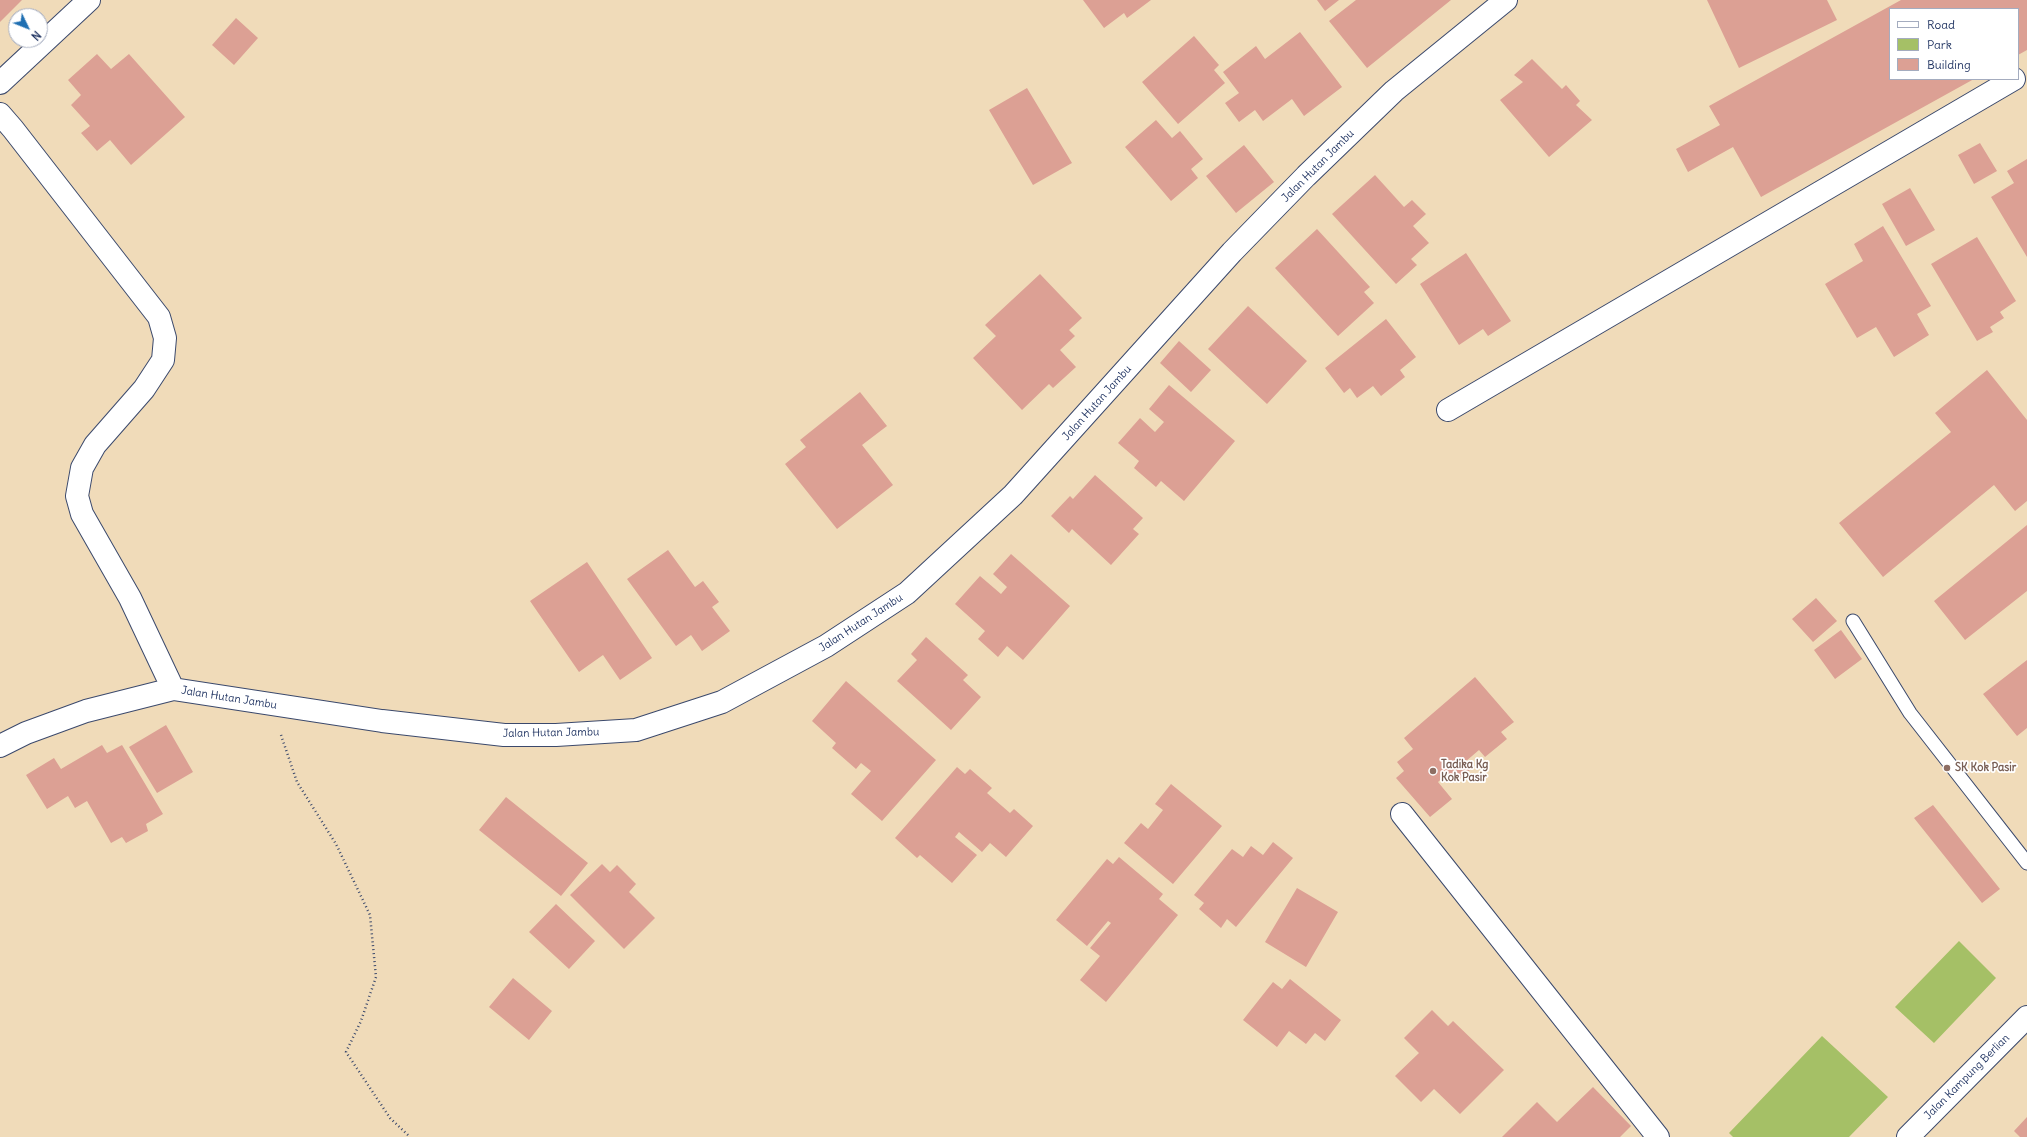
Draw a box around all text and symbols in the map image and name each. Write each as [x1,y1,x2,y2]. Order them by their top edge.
north arrow [8,8,48,48]
legend [1889,8,2019,80]
text: Road [1927,17,1955,32]
text: N [28,28,44,43]
text: Park [1927,37,1952,52]
text: Building [1927,57,1971,72]
street label: Jalan Hutan Jambu [1279,127,1357,205]
street label: Jalan Hutan Jambu [1060,363,1134,443]
street label: Jalan Hutan Jambu [817,591,905,655]
street label: Jalan Hutan Jambu [180,684,278,712]
street label: Jalan Hutan Jambu [502,726,600,740]
place label: Tadika Kg Kok Pasir [1441,758,1488,784]
place label: SK Kok Pasir [1955,761,2016,775]
marker: SK Kok Pasir [1942,763,1952,773]
marker: Tadika Kg Kok Pasir [1428,766,1438,776]
street label: Jalan Kampung Berlian [1922,1032,2012,1122]

